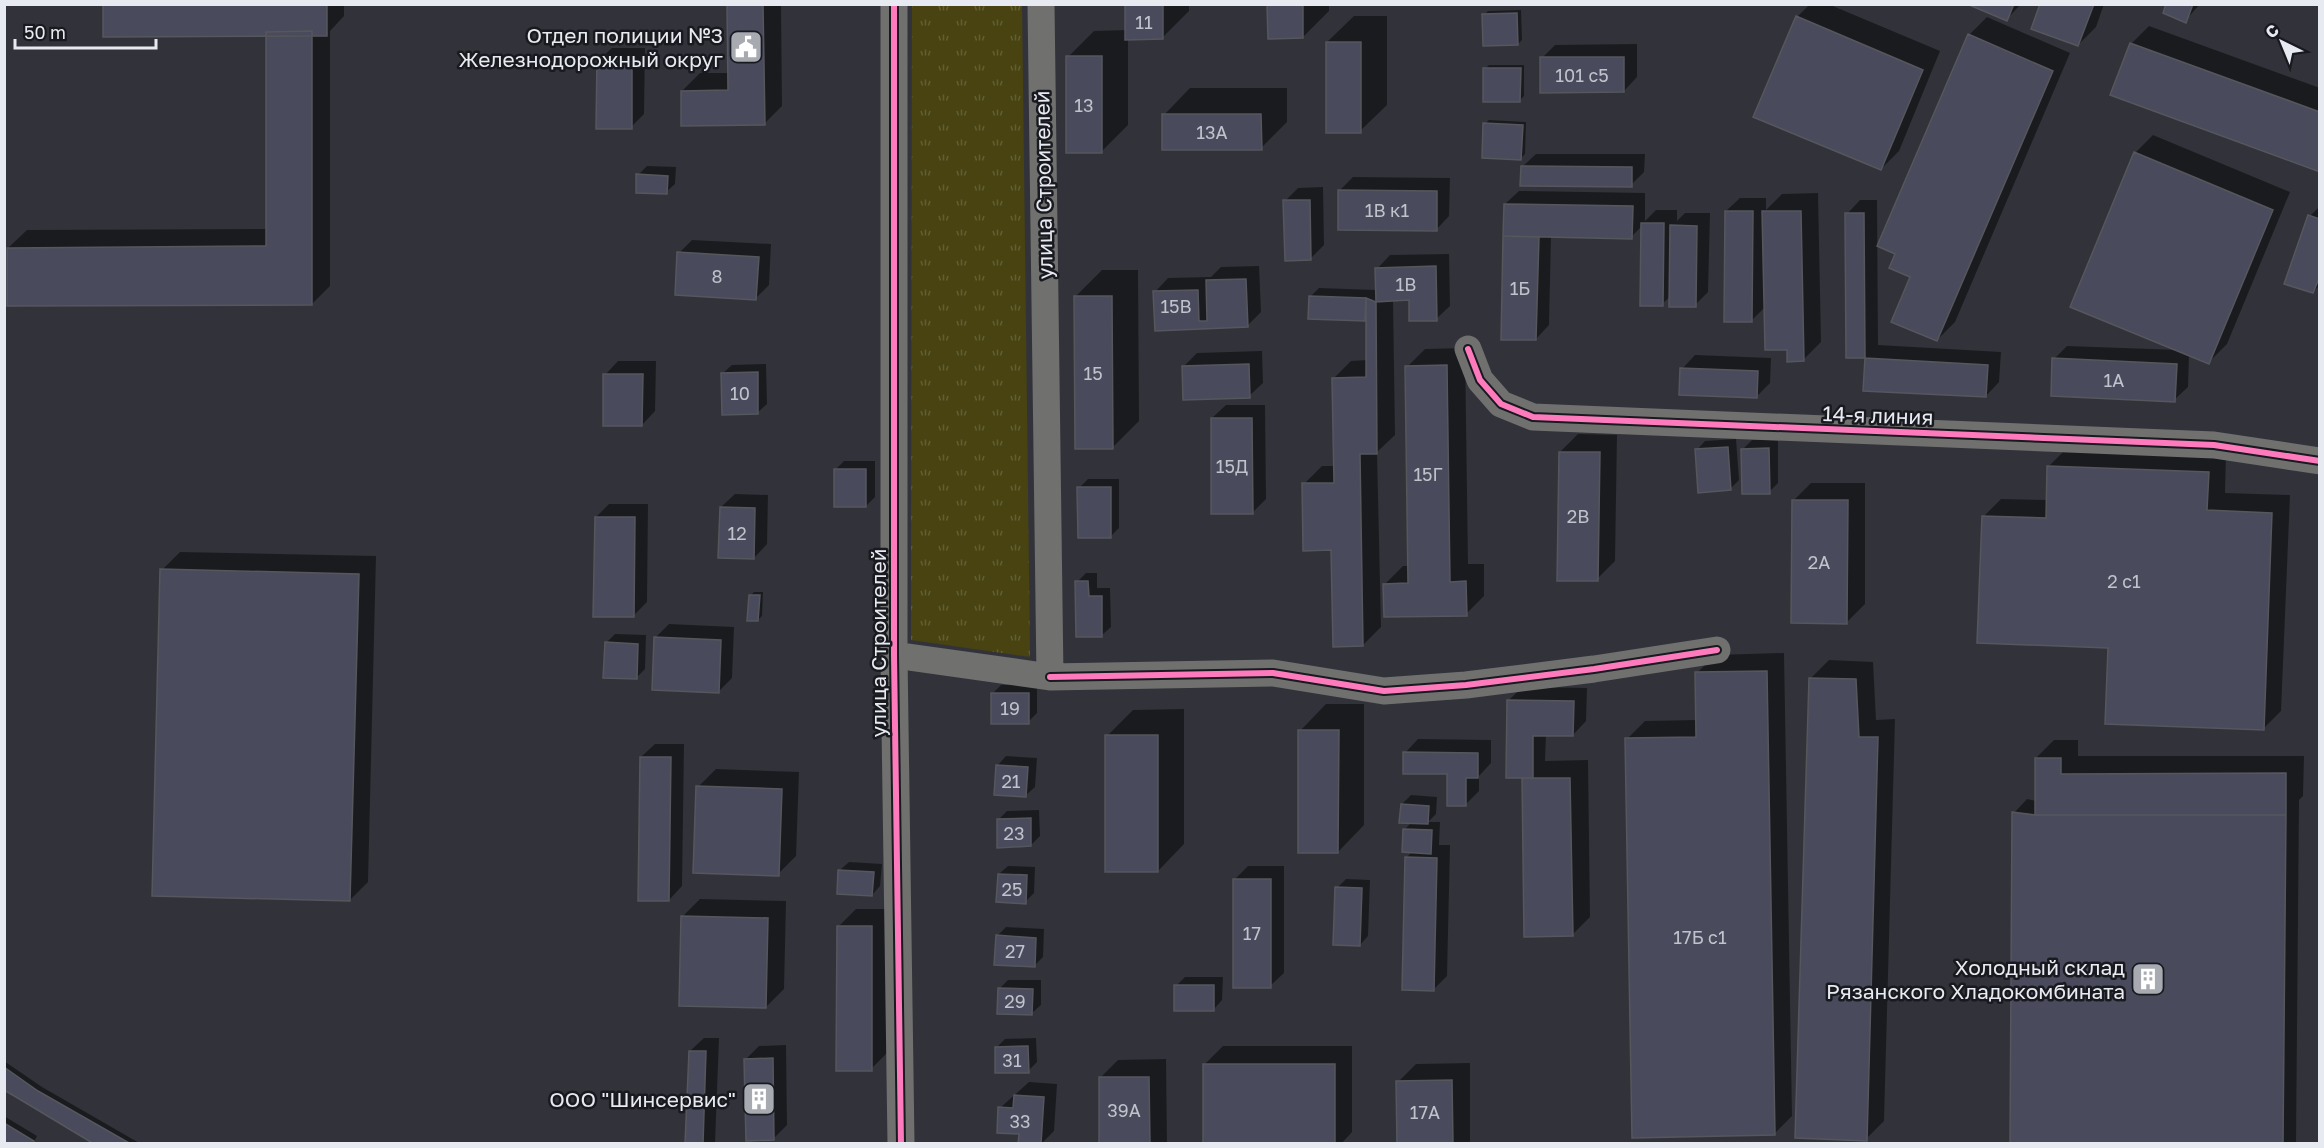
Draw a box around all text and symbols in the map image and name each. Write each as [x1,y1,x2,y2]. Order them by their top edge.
house number: 11 [1135,11,1153,33]
scale bar [15,12,156,50]
north arrow [2252,12,2312,72]
text: С [2261,20,2283,42]
text: 50 m [24,21,66,43]
place label: Отдел полиции №3 Железнодорожный округ [459,22,723,72]
public building icon: Отдел полиции №3 Железнодорожный округ [728,29,764,65]
house number: 101 с5 [1555,64,1609,86]
street label: улица Строителей [1028,90,1058,280]
house number: 13 [1074,94,1094,116]
house number: 13А [1196,121,1228,143]
house number: 1В к1 [1365,199,1409,221]
house number: 8 [712,265,722,287]
house number: 1В [1396,273,1416,295]
house number: 1Б [1510,277,1530,299]
house number: 15В [1160,295,1192,317]
house number: 15 [1083,362,1103,384]
house number: 1А [2104,369,2124,391]
house number: 10 [730,382,750,404]
street label: 14-я линия [1822,400,1934,430]
house number: 15Д [1216,455,1248,477]
house number: 15Г [1413,463,1443,485]
house number: 2В [1567,505,1589,527]
house number: 12 [727,522,747,544]
street label: улица Строителей [865,549,891,738]
house number: 2А [1808,551,1830,573]
house number: 2 с1 [2107,570,2141,592]
house number: 19 [1000,697,1020,719]
house number: 21 [1001,770,1021,792]
house number: 23 [1004,822,1024,844]
house number: 25 [1002,878,1022,900]
house number: 17 [1243,922,1261,944]
house number: 17Б с1 [1673,926,1727,948]
house number: 27 [1005,940,1025,962]
place label: Холодный склад Рязанского Хладокомбината [1826,954,2125,1004]
building icon: Холодный склад Рязанского Хладокомбината [2130,961,2166,997]
house number: 29 [1004,990,1026,1012]
house number: 31 [1002,1049,1022,1071]
building icon: ООО "Шинсервис" [741,1081,777,1117]
place label: ООО "Шинсервис" [549,1086,736,1112]
house number: 39А [1107,1099,1141,1121]
house number: 17А [1410,1101,1440,1123]
house number: 33 [1009,1110,1031,1132]

